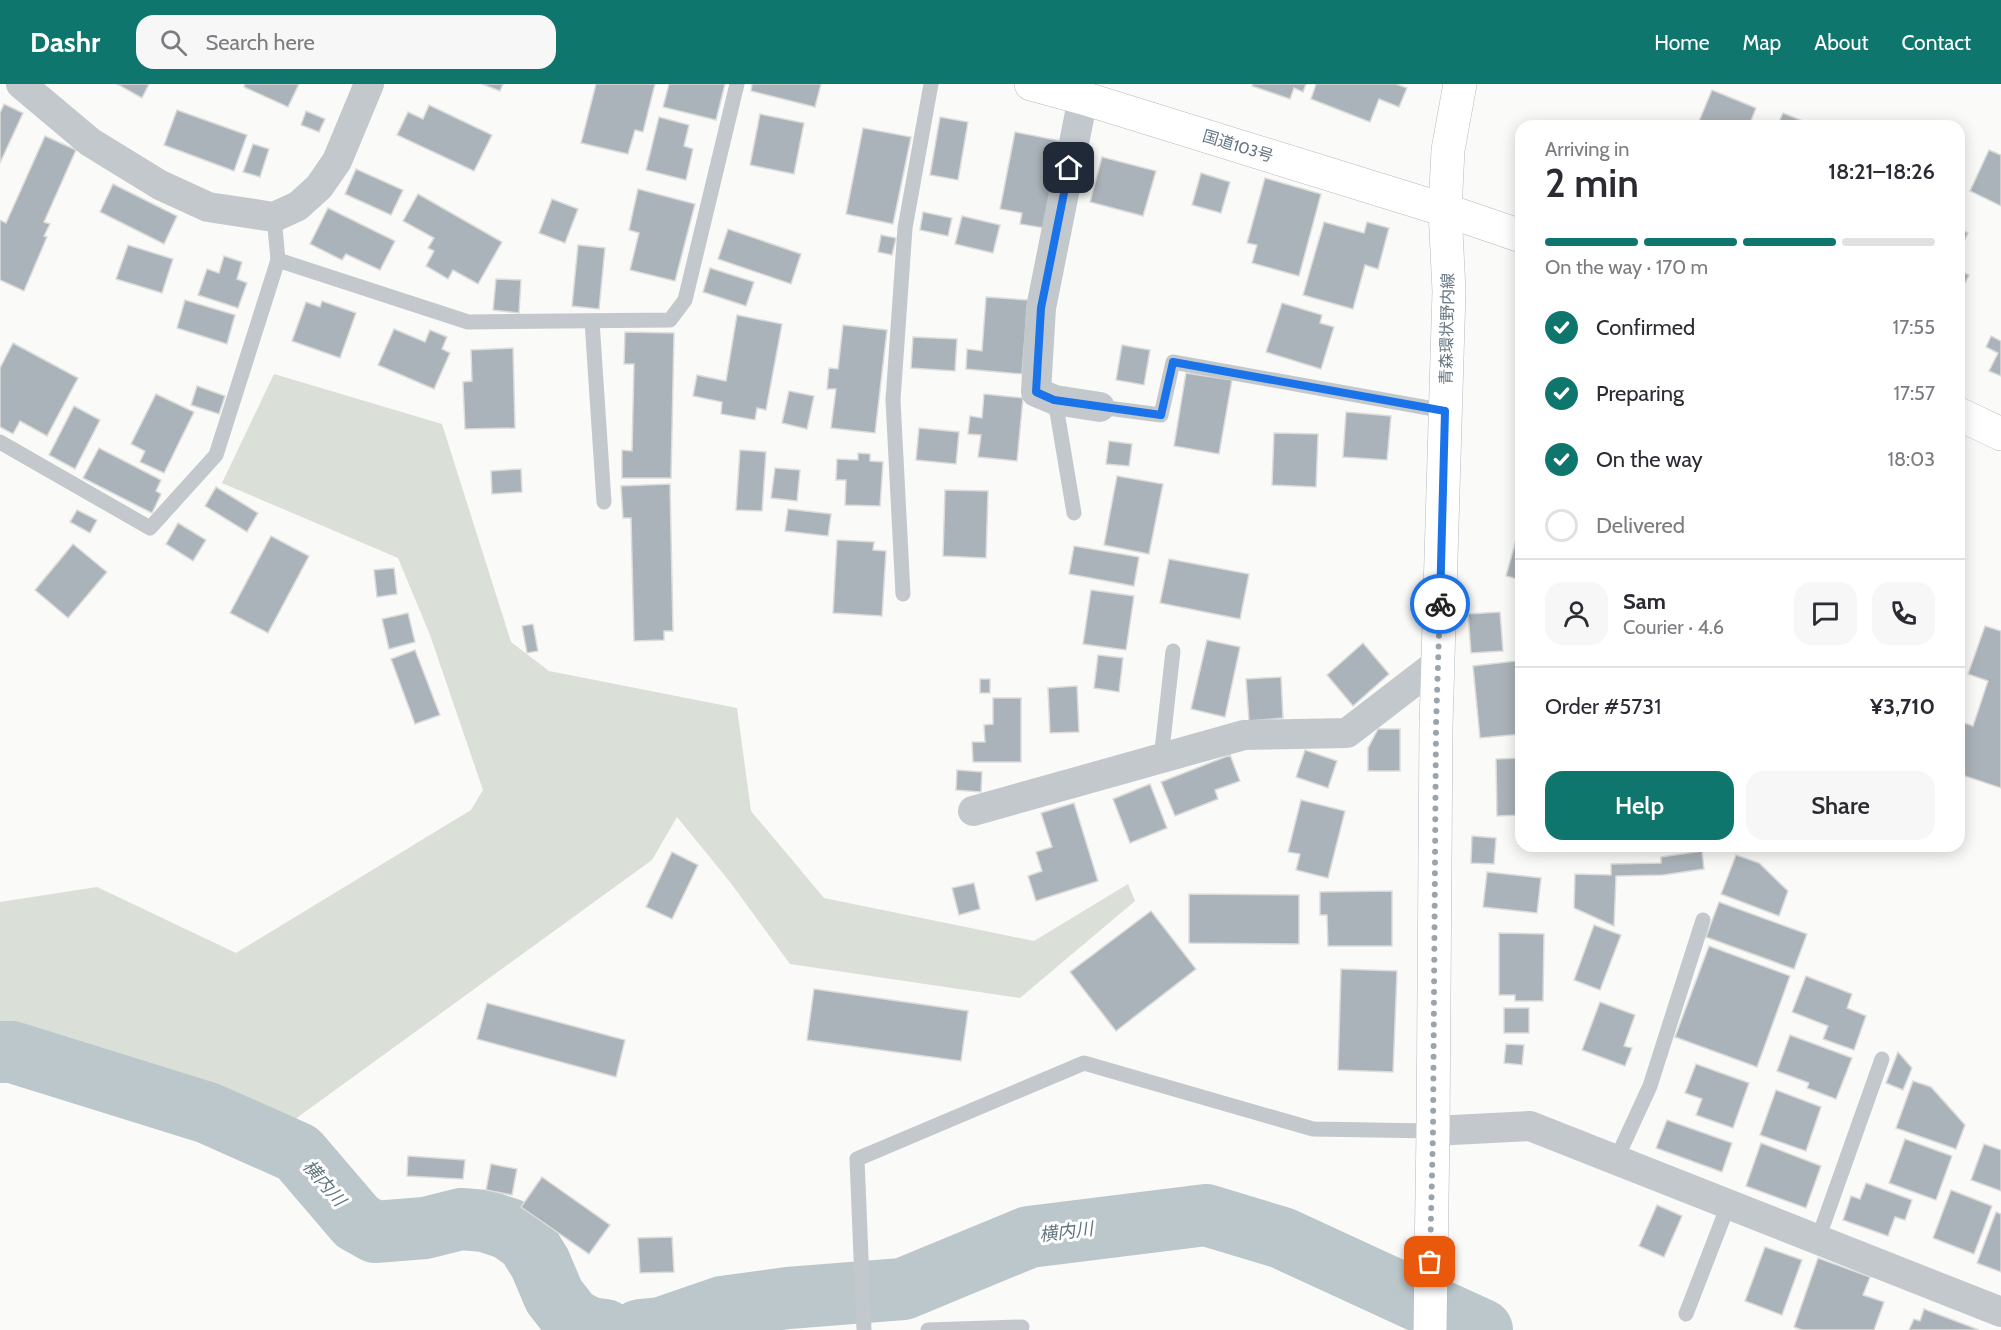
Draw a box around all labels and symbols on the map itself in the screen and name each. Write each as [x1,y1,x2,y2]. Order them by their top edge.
street label: 国道103号 [1200,126,1276,166]
pin [1043,142,1094,193]
street label: 青森環状野内線 [1437,273,1457,385]
courier [1410,574,1470,634]
water label: 横内川 [298,1155,351,1212]
water label: 横内川 [1038,1218,1096,1246]
pin [1404,1236,1455,1287]

